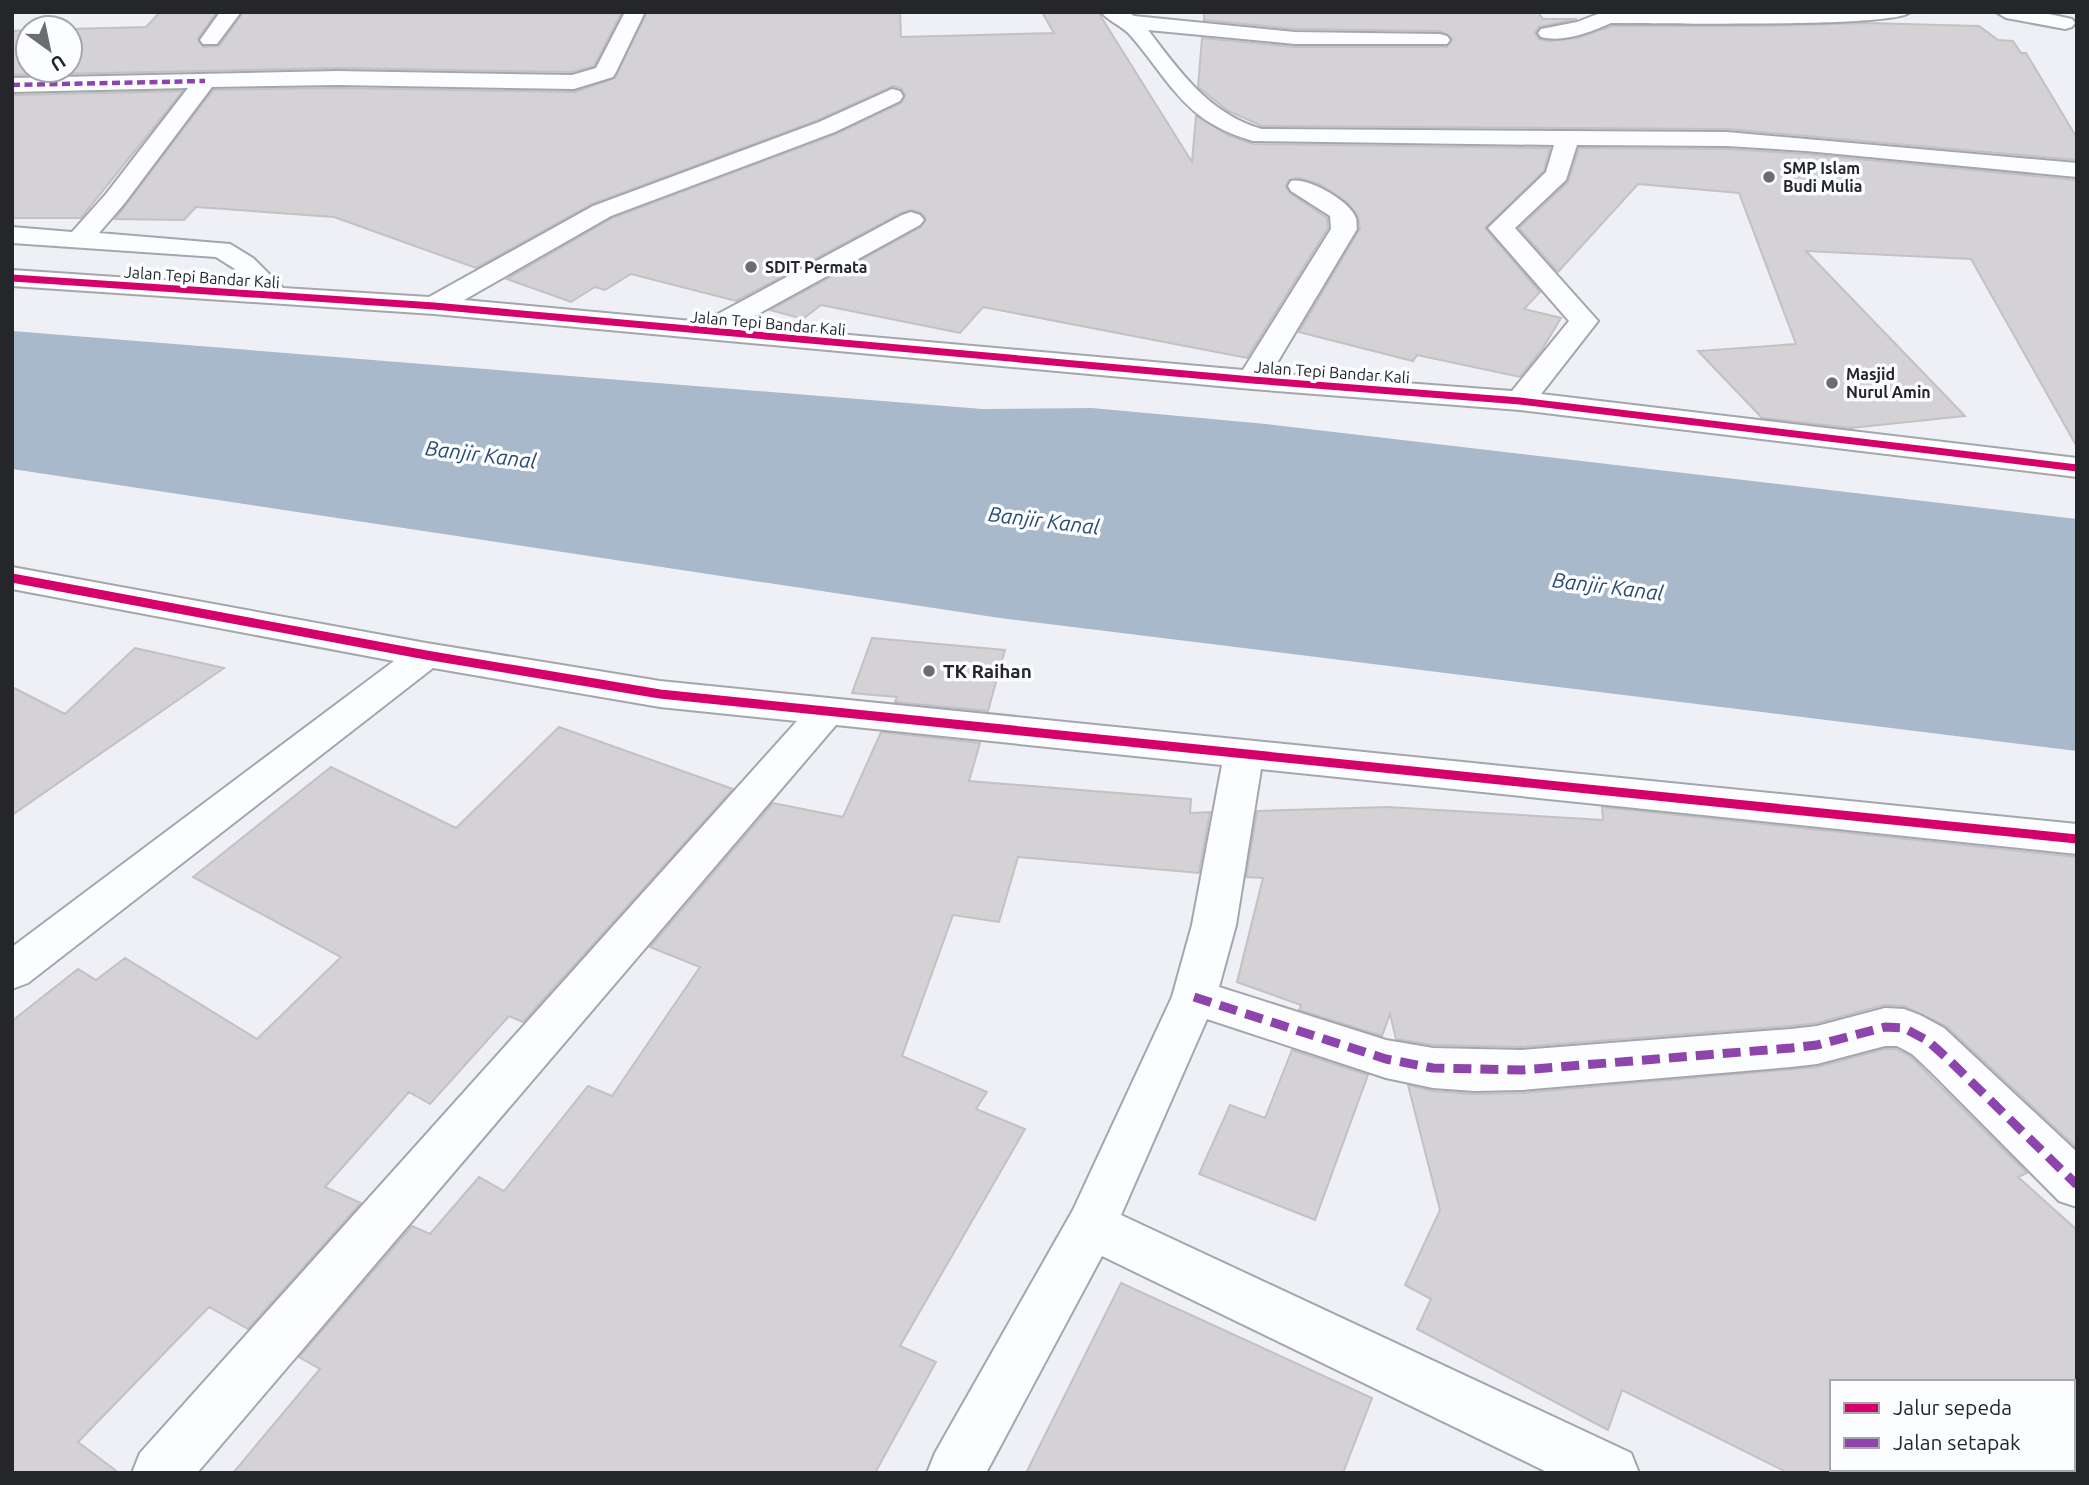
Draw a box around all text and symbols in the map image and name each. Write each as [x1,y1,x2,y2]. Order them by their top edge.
north arrow [14,14,84,84]
text: U [47,50,70,76]
place label: SMP Islam Budi Mulia [1783,159,1862,195]
marker: SMP Islam Budi Mulia [1761,169,1777,185]
place label: SDIT Permata [765,258,867,276]
marker: SDIT Permata [743,259,759,275]
street label: Jalan Tepi Bandar Kali [124,263,280,291]
street label: Jalan Tepi Bandar Kali [689,307,847,339]
street label: Jalan Tepi Bandar Kali [1254,358,1410,386]
place label: Masjid Nurul Amin [1846,365,1931,401]
marker: Masjid Nurul Amin [1824,375,1840,391]
water label: Banjir Kanal [424,435,538,473]
water label: Banjir Kanal [987,501,1101,539]
water label: Banjir Kanal [1551,567,1665,605]
place label: TK Raihan [943,660,1032,682]
marker: TK Raihan [921,663,937,679]
legend [1830,1380,2075,1471]
text: Jalur sepeda [1893,1395,2012,1419]
text: Jalan setapak [1893,1430,2021,1454]

